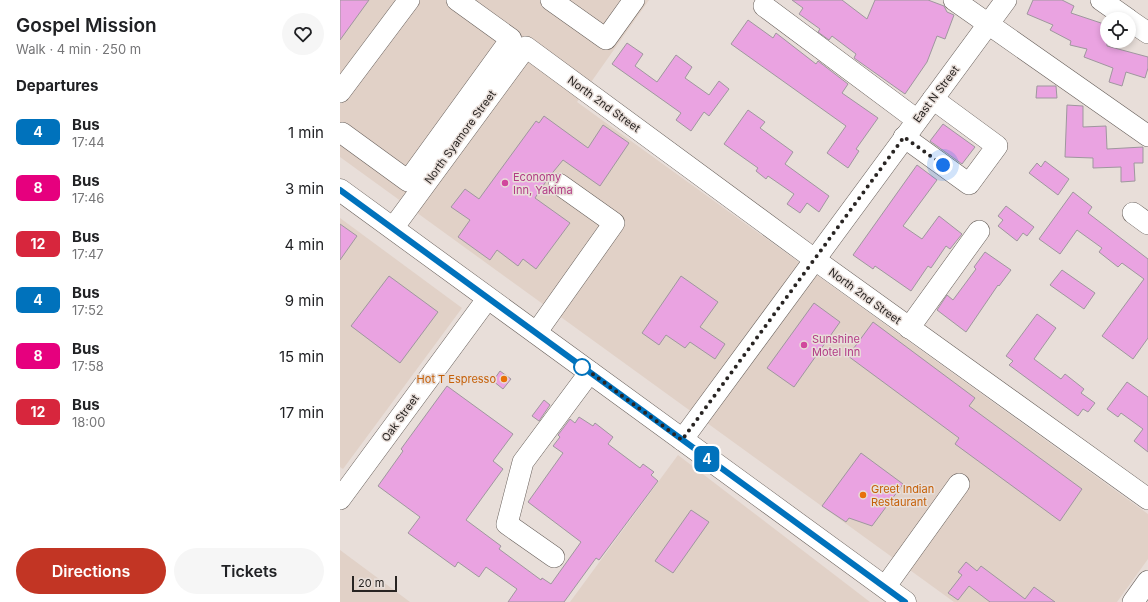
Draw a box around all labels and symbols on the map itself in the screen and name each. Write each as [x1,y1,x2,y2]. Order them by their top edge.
street label: East N Street [910,62,962,125]
street label: North 2nd Street [565,73,643,135]
street label: North Syamore Street [421,87,499,187]
your location [933,155,953,175]
place label: Economy Inn, Yakima [513,170,573,197]
marker: Economy Inn, Yakima [500,178,510,188]
street label: North 2nd Street [826,265,904,327]
place label: Sunshine Motel Inn [812,332,860,359]
marker: Sunshine Motel Inn [799,340,809,350]
unlabelled marker [573,358,591,376]
place label: Hot T Espresso [417,372,496,386]
marker: Hot T Espresso [499,374,509,384]
street label: Oak Street [378,391,422,444]
line badge: 4 [694,446,720,472]
place label: Greet Indian Restaurant [871,482,934,509]
marker: Greet Indian Restaurant [858,490,868,500]
scale bar [352,574,397,593]

